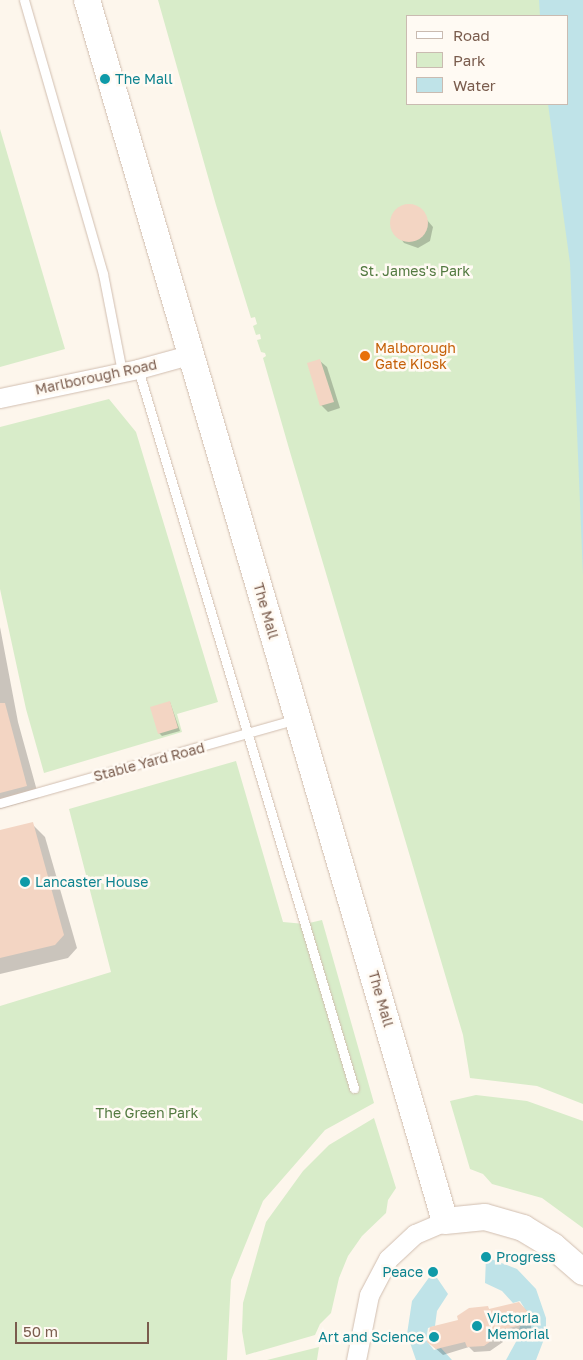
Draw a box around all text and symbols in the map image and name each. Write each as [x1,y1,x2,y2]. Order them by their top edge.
legend [406,15,568,105]
text: Road [453,26,490,44]
text: Park [453,51,485,69]
place label: The Mall [115,71,173,87]
marker: The Mall [99,73,111,85]
text: Water [453,76,496,94]
park label: St. James's Park [360,263,470,279]
place label: Malborough Gate Kiosk [375,340,456,372]
marker: Malborough Gate Kiosk [359,350,371,362]
street label: Marlborough Road [34,356,158,398]
street label: The Mall [250,581,282,641]
street label: Stable Yard Road [92,739,206,785]
place label: Lancaster House [35,874,148,890]
marker: Lancaster House [19,876,31,888]
street label: The Mall [365,969,397,1029]
park label: The Green Park [96,1105,198,1121]
place label: Progress [496,1249,556,1265]
marker: Progress [480,1251,492,1263]
place label: Peace [382,1264,423,1280]
marker: Peace [427,1266,439,1278]
place label: Victoria Memorial [487,1310,550,1342]
scale bar [18,1312,151,1344]
marker: Victoria Memorial [471,1320,483,1332]
text: 50 m [23,1322,58,1340]
place label: Art and Science [318,1329,424,1345]
marker: Art and Science [428,1331,440,1343]

